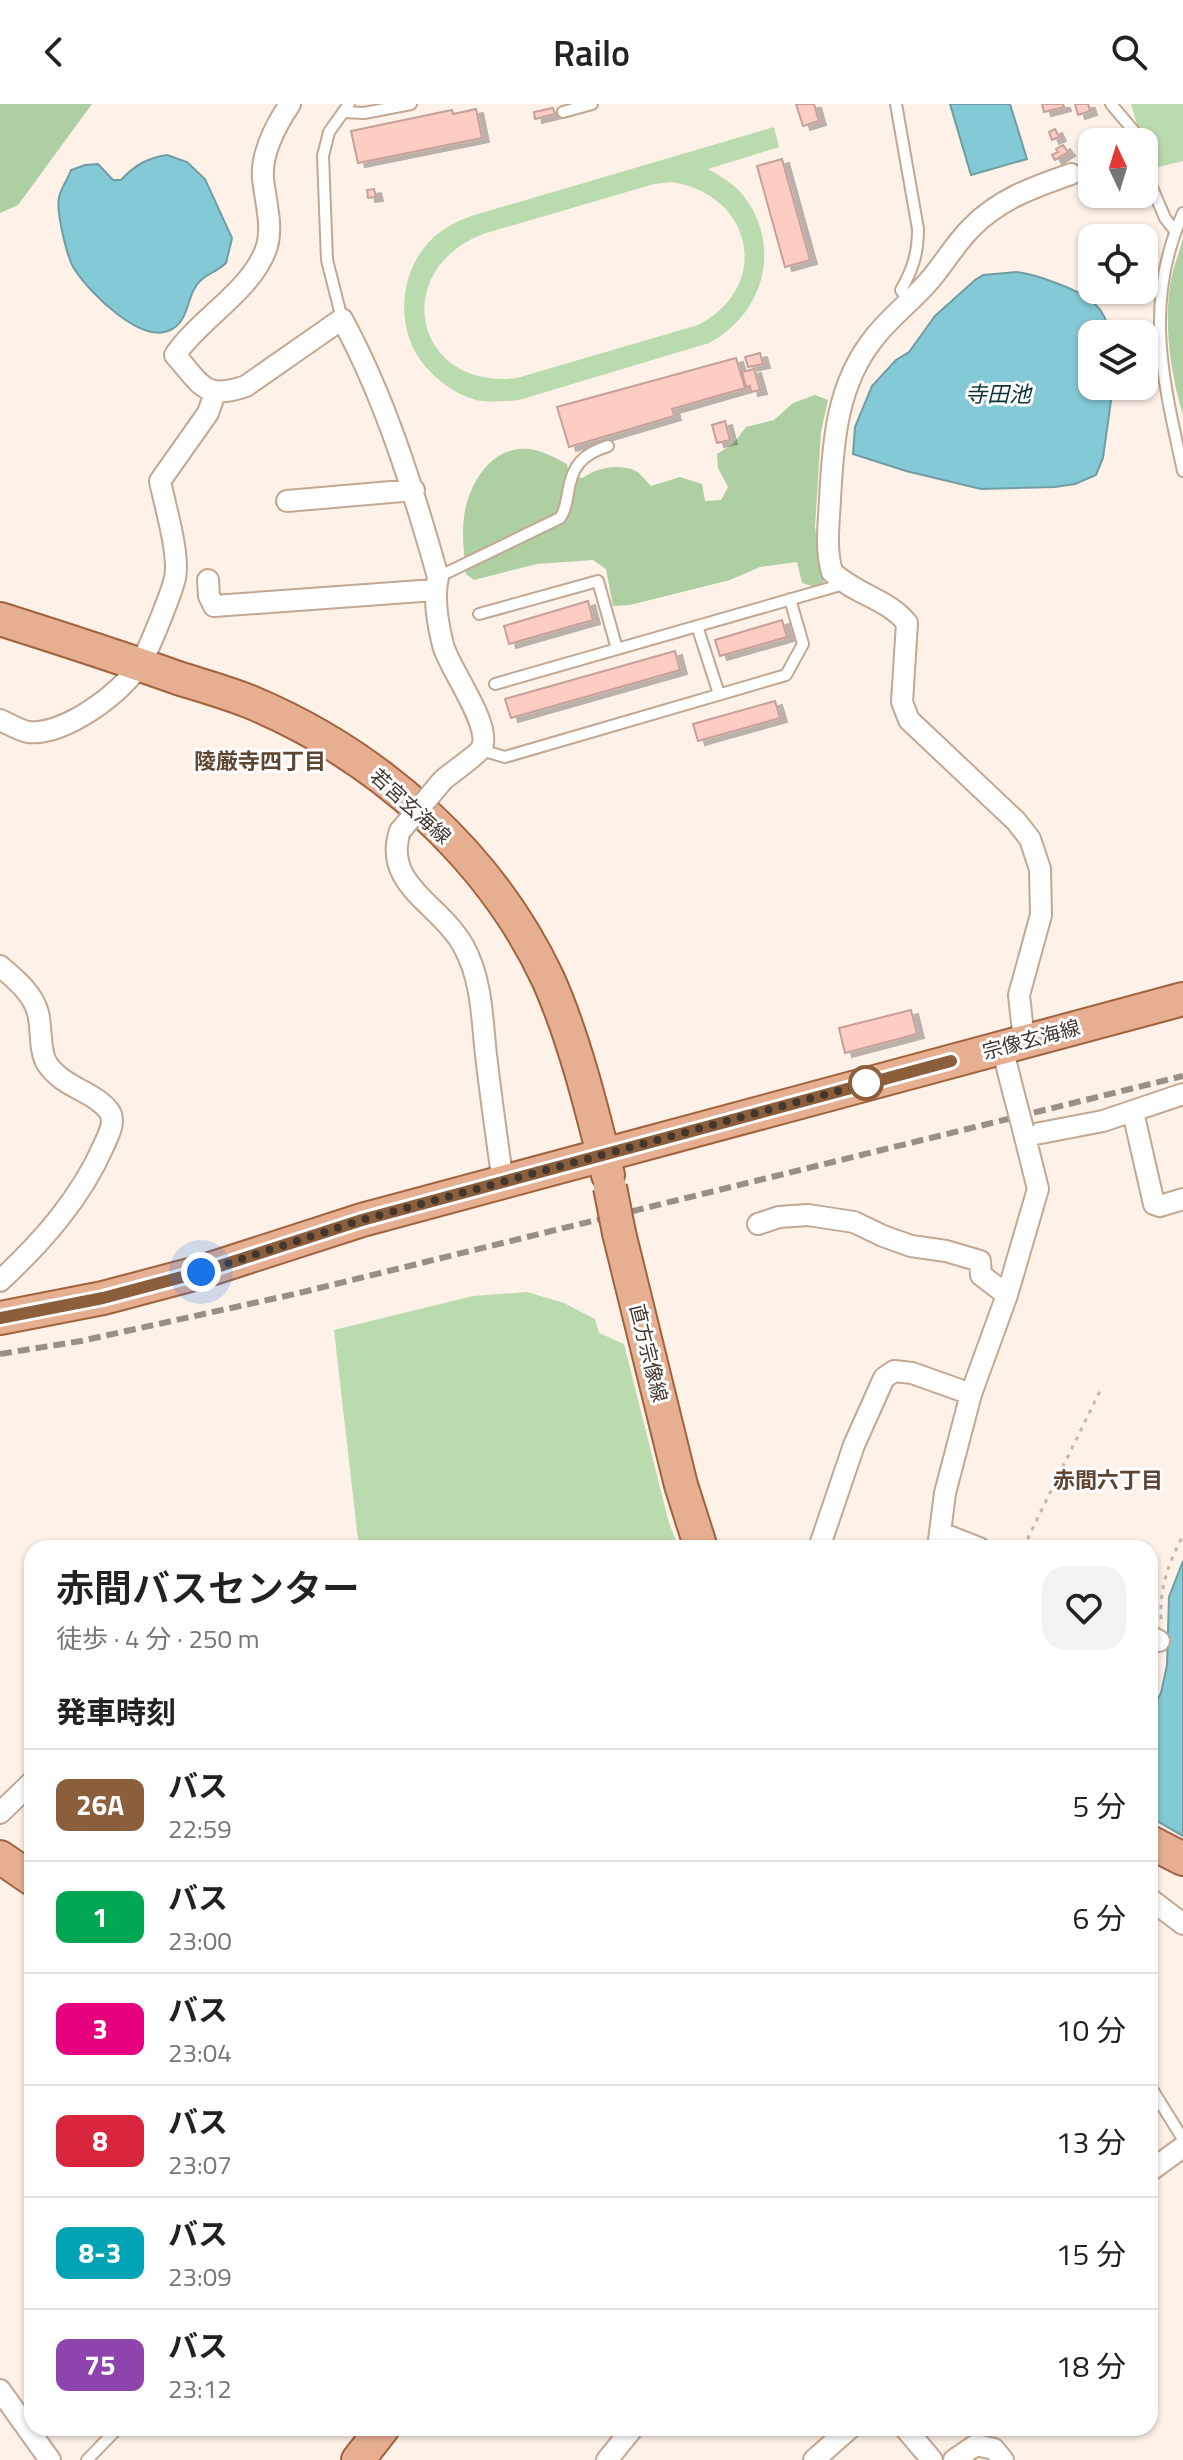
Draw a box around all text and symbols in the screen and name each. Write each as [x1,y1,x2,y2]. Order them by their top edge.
text: Railo [553,25,630,80]
icon: back [32,30,76,74]
icon: search [1107,30,1151,74]
north arrow [1078,128,1158,208]
map controls [1078,128,1158,400]
button: locate [1078,224,1158,304]
button: layers [1078,320,1158,400]
water label: 寺田池 [965,377,1033,411]
district label: 陵厳寺四丁目 [194,744,326,778]
street label: 若宮玄海線 [363,761,459,851]
street label: 宗像玄海線 [979,1011,1083,1067]
unlabelled marker [849,1066,883,1100]
your location [181,1252,221,1292]
street label: 直方宗像線 [622,1301,676,1405]
district label: 赤間六丁目 [1053,1463,1163,1497]
text: 赤間バスセンター [56,1559,360,1617]
button: heart [1042,1566,1126,1650]
text: 徒歩 · 4 分 · 250 m [56,1619,260,1658]
text: 発車時刻 [56,1689,176,1735]
text: バス [168,1763,228,1809]
text: 26A [76,1783,124,1826]
text: 5 分 [1073,1783,1126,1829]
text: 22:59 [168,1809,232,1848]
text: バス [168,1875,228,1921]
text: 1 [92,1895,108,1938]
text: 6 分 [1073,1895,1126,1941]
text: 23:00 [168,1921,232,1960]
text: バス [168,1987,228,2033]
text: 3 [92,2007,108,2050]
text: 10 分 [1056,2007,1126,2053]
text: 23:04 [168,2033,232,2072]
text: バス [168,2099,228,2145]
text: 8 [92,2119,108,2162]
text: 13 分 [1056,2119,1126,2165]
text: 23:07 [168,2145,232,2184]
text: バス [168,2211,228,2257]
text: 8-3 [79,2231,121,2274]
text: 15 分 [1056,2231,1126,2277]
text: 23:09 [168,2257,232,2296]
text: バス [168,2323,228,2369]
text: 75 [84,2343,116,2386]
text: 18 分 [1056,2343,1126,2389]
text: 23:12 [168,2369,232,2408]

